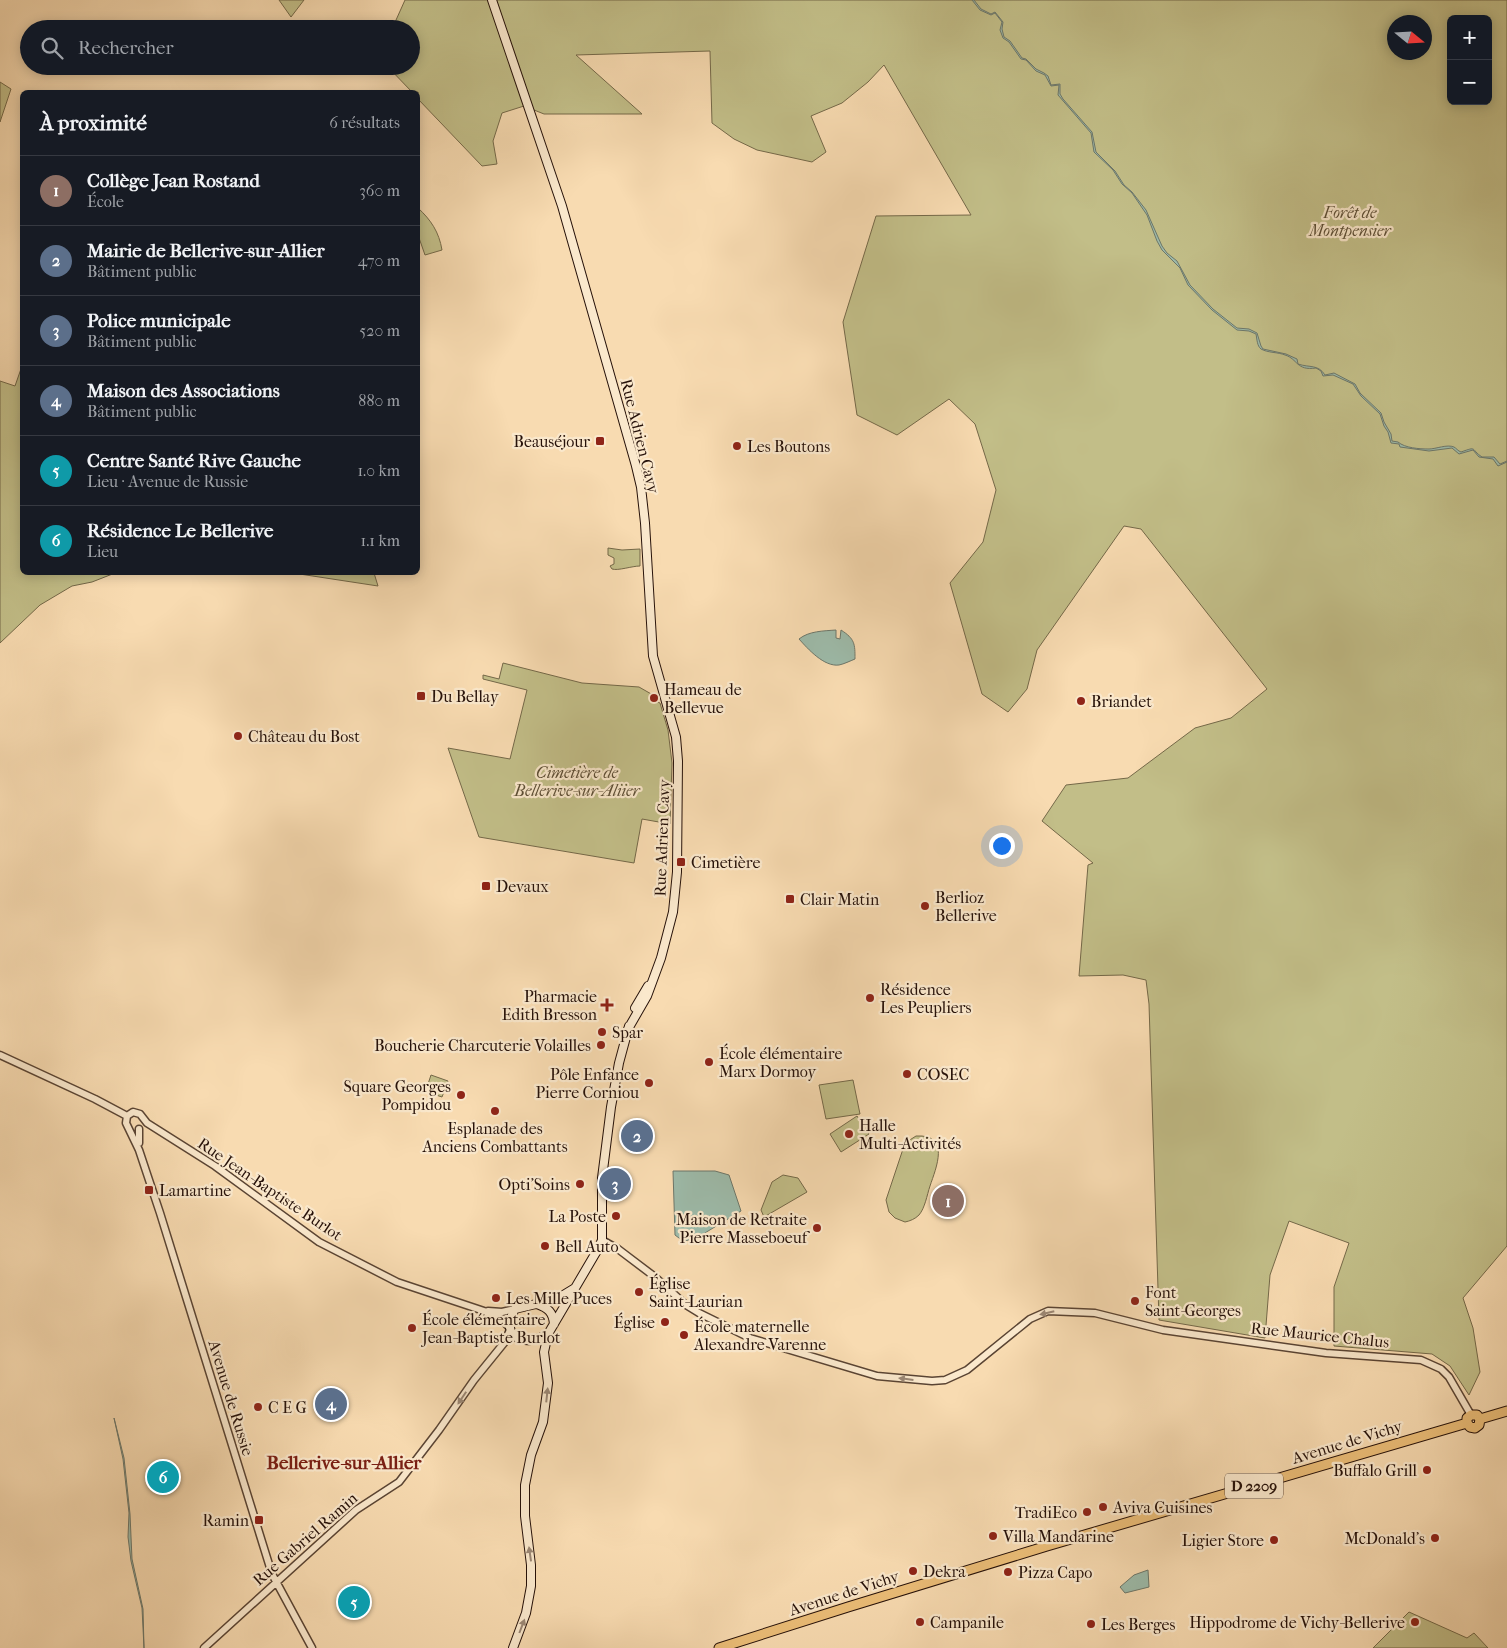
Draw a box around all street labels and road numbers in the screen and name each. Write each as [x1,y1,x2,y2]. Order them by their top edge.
street label: Rue Adrien Cavy [617,377,664,496]
street label: Rue Adrien Cavy [650,779,674,897]
street label: Rue Jean-Baptiste Burlot [194,1134,346,1245]
street label: Rue Maurice Chalus [1250,1318,1390,1352]
street label: Avenue de Russie [204,1337,258,1458]
street label: Avenue de Vichy [1289,1416,1405,1468]
road number: D 2209 [1225,1474,1283,1498]
street label: Rue Gabriel Ramin [249,1488,362,1590]
street label: Avenue de Vichy [786,1566,902,1620]

